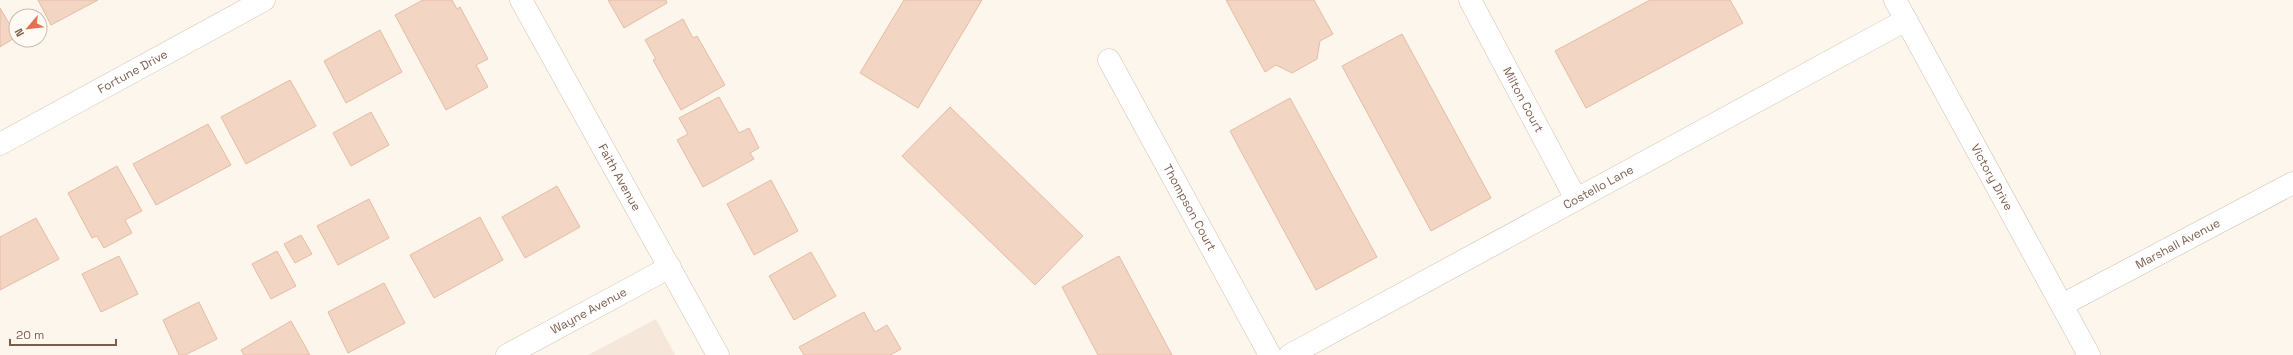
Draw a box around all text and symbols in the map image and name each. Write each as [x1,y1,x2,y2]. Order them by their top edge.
north arrow [8,8,48,48]
text: N [11,26,27,39]
street label: Fortune Drive [95,46,170,97]
street label: Milton Court [1499,64,1547,135]
street label: Faith Avenue [594,141,645,214]
street label: Victory Drive [1967,141,2017,214]
street label: Thompson Court [1159,161,1220,254]
street label: Costello Lane [1560,162,1636,213]
street label: Marshall Avenue [2133,215,2223,273]
street label: Wayne Avenue [548,284,630,338]
scale bar [10,321,116,347]
text: 20 m [16,327,44,343]

